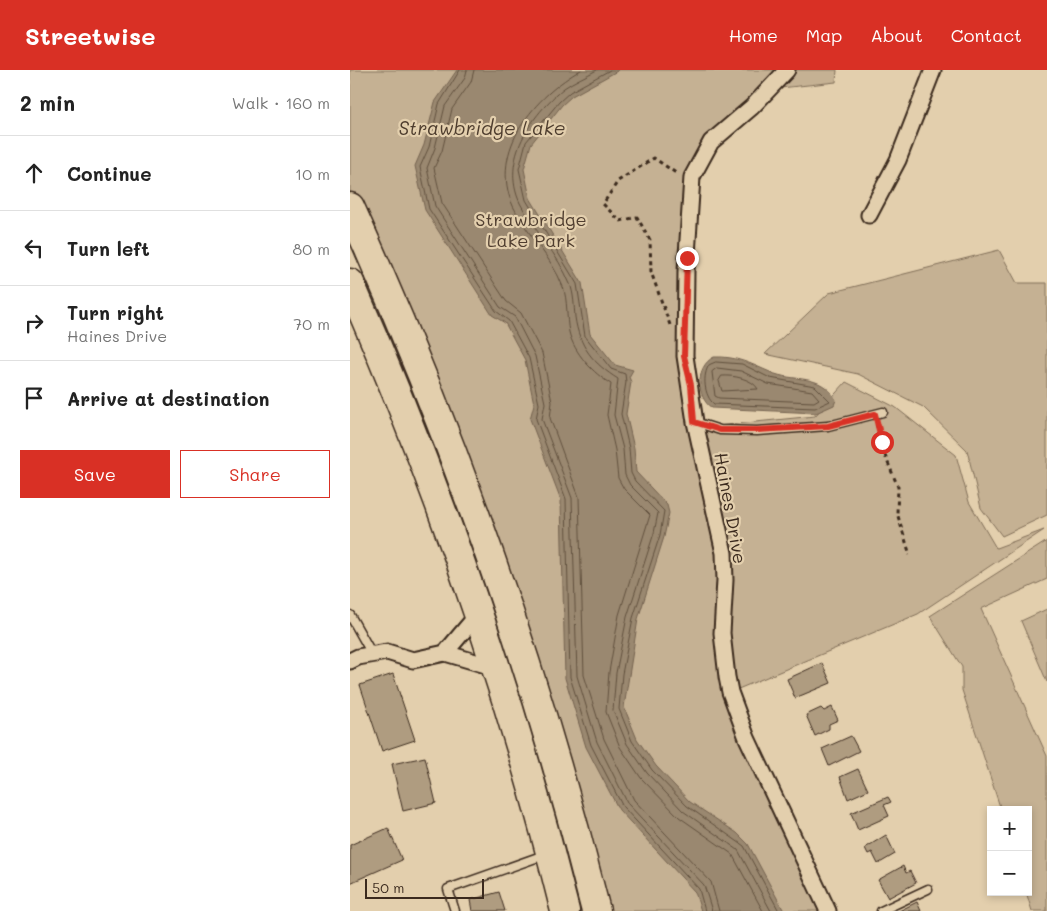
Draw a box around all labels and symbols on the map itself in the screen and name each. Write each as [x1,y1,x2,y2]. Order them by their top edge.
water label: Strawbridge Lake [398,115,566,140]
park label: Strawbridge Lake Park [475,207,587,252]
route end [676,247,699,270]
route start [871,431,894,454]
street label: Haines Drive [709,450,753,566]
scale bar [365,876,484,899]

